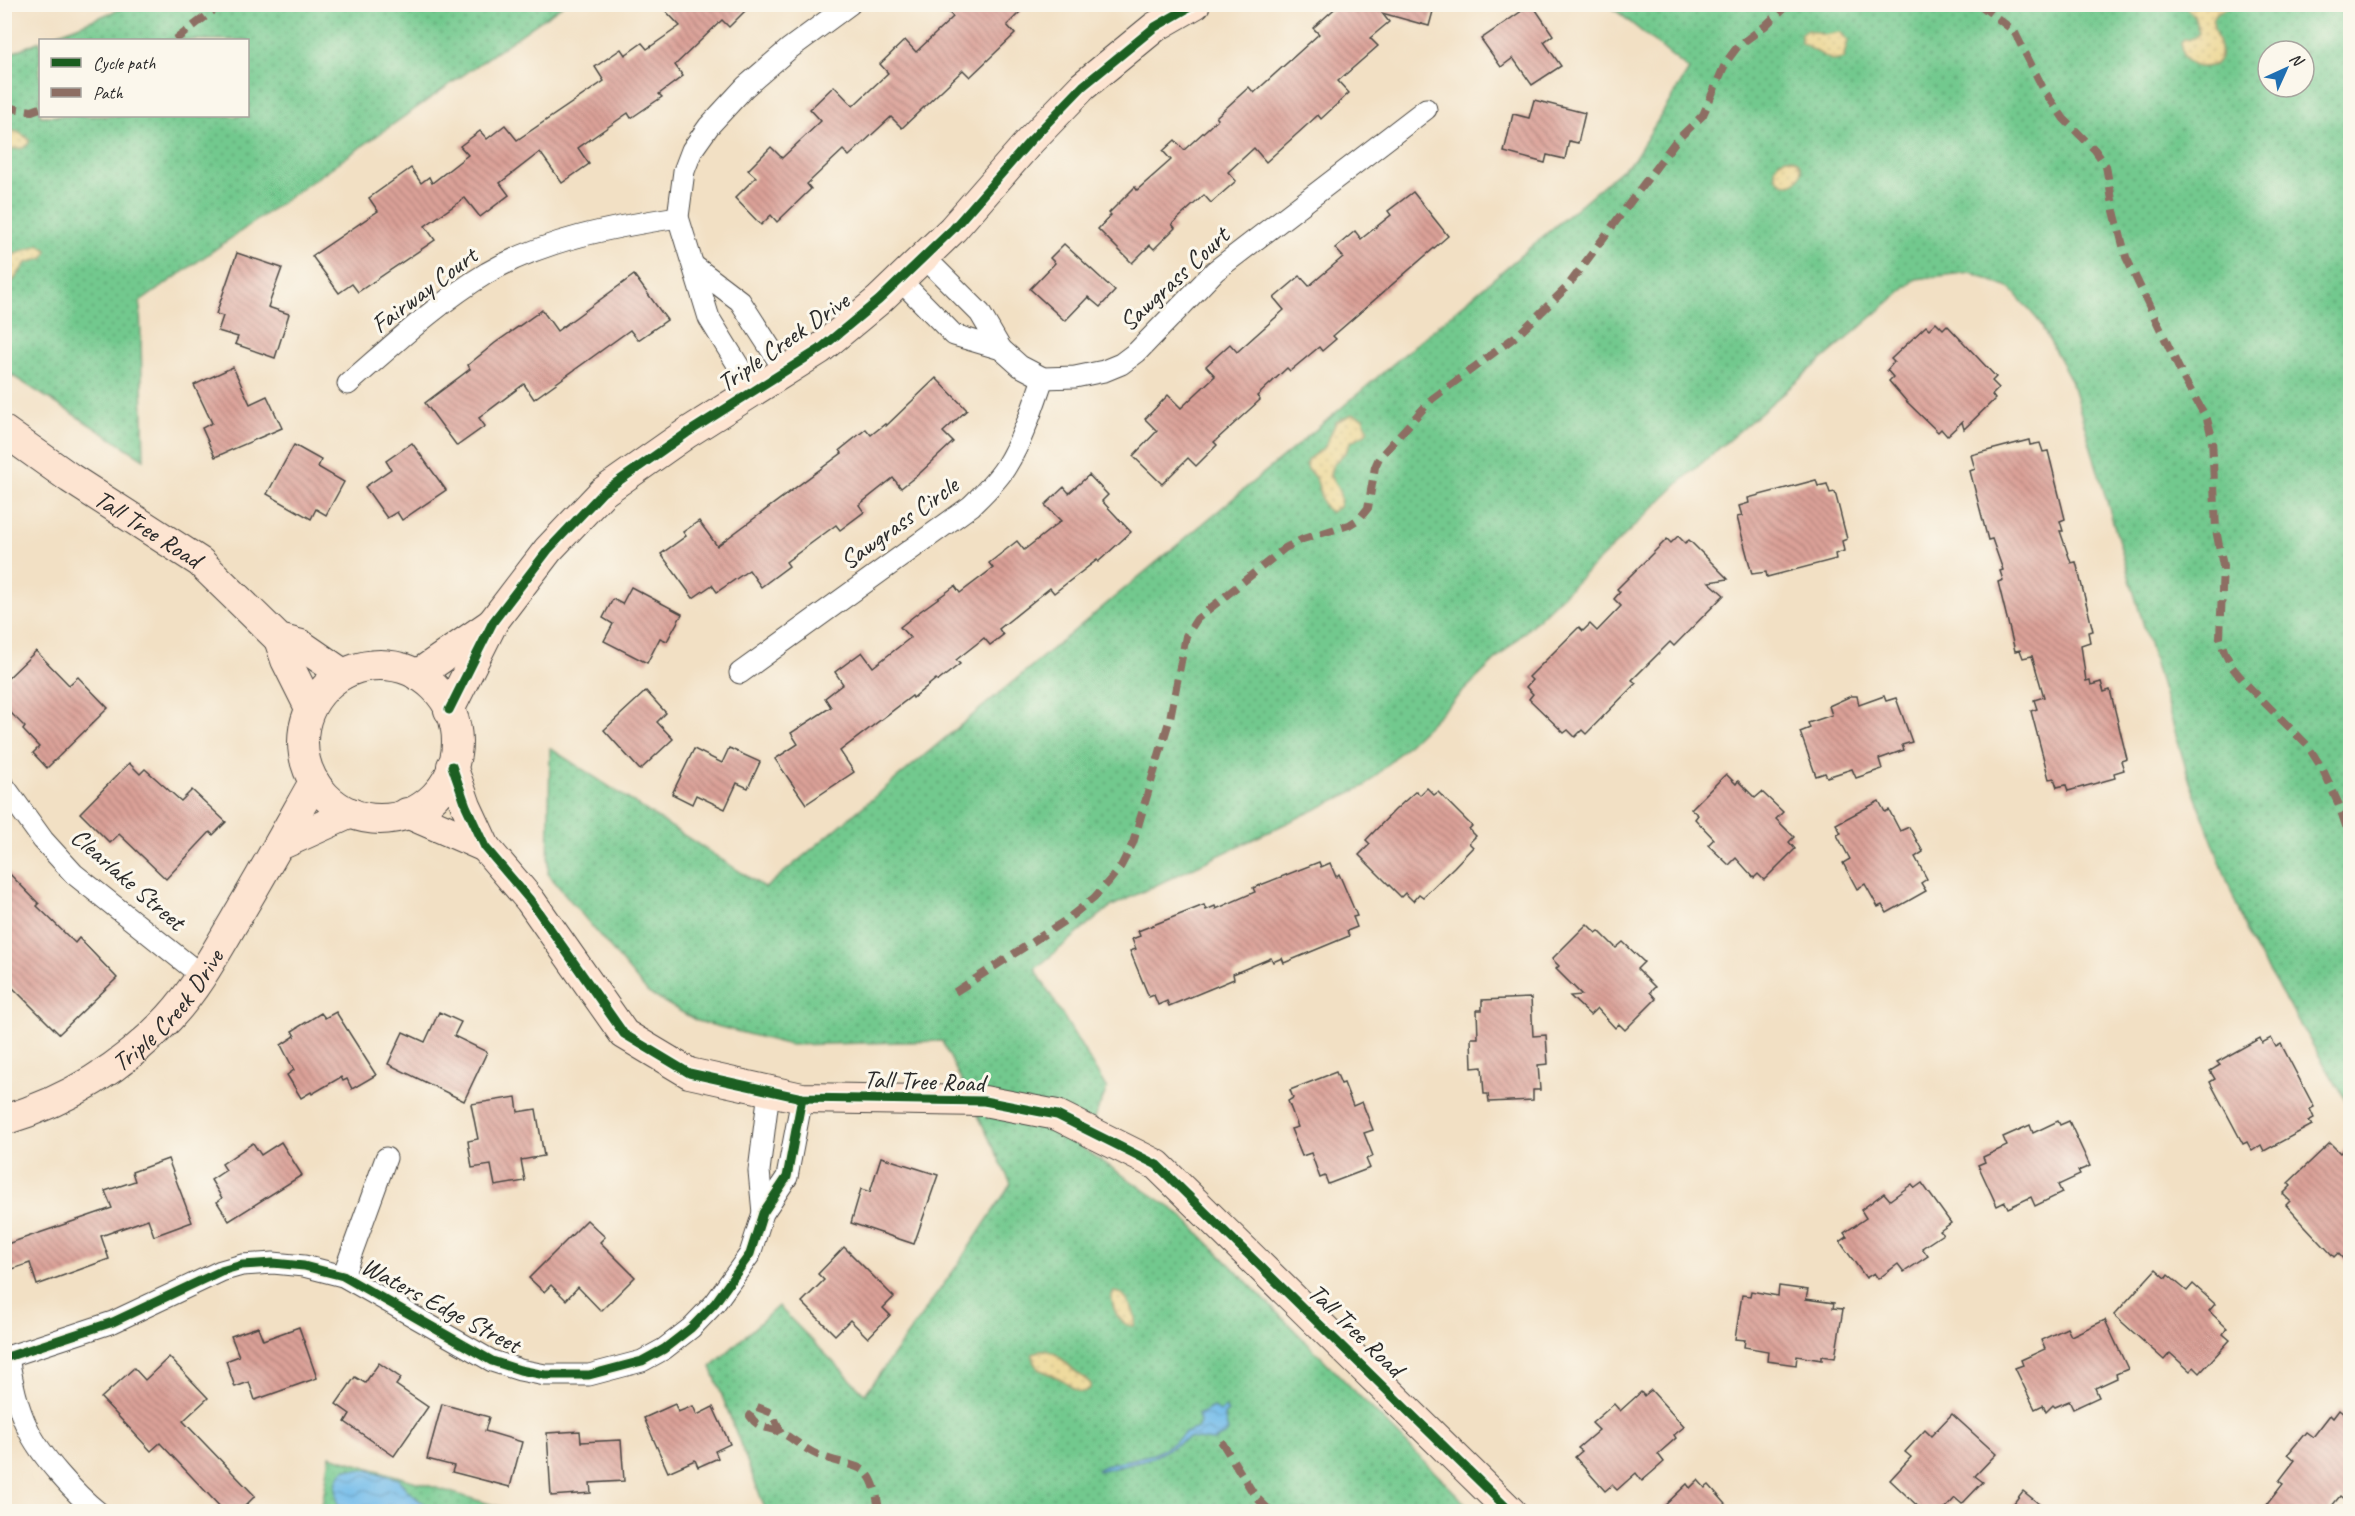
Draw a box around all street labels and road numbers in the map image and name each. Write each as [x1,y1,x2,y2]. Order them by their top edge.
street label: Sawgrass Court [1112,218,1238,338]
street label: Fairway Court [364,238,486,341]
street label: Triple Creek Drive [711,283,857,400]
street label: Sawgrass Circle [833,467,967,577]
street label: Tall Tree Road [88,482,211,577]
street label: Clearlake Street [64,820,194,939]
street label: Triple Creek Drive [105,942,231,1079]
street label: Tall Tree Road [863,1062,989,1100]
street label: Waters Edge Street [356,1249,528,1362]
street label: Tall Tree Road [1301,1276,1414,1387]

